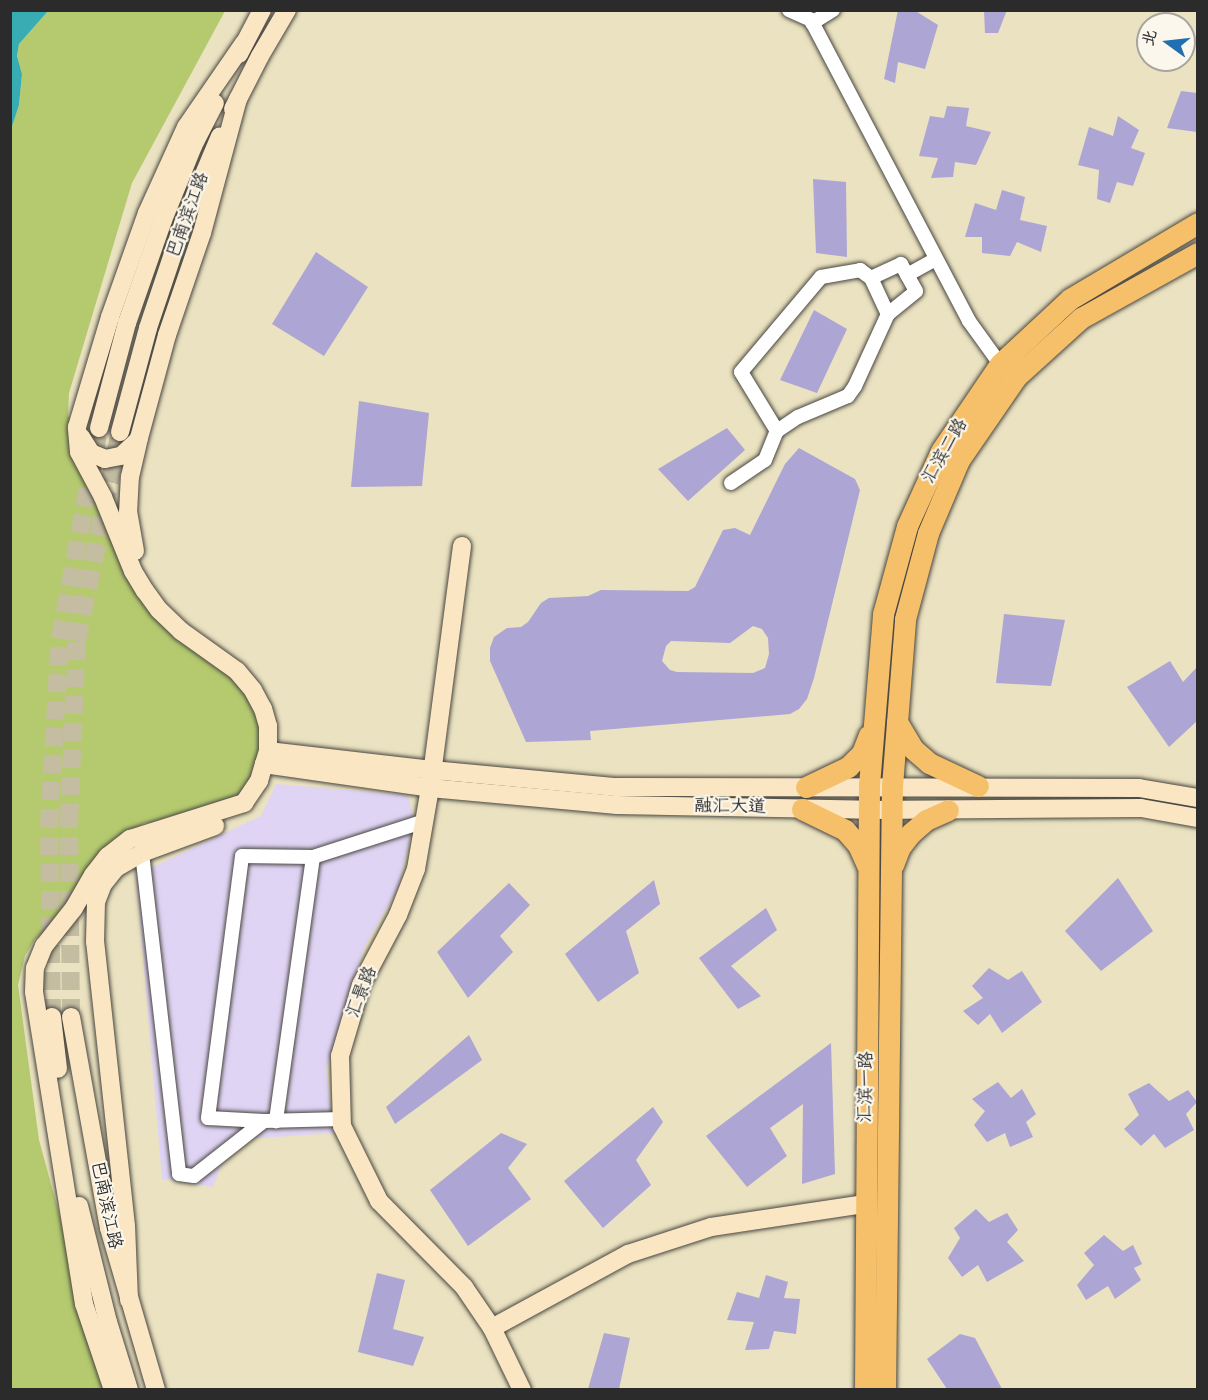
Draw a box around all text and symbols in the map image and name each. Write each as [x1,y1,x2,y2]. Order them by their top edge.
north arrow [1136,12,1196,72]
text: 北 [1139,28,1161,48]
street label: 巴南滨江路 [162,169,214,261]
street label: 汇滨二路 [918,414,972,488]
street label: 融汇大道 [694,796,766,818]
street label: 汇景路 [342,963,382,1021]
street label: 汇滨一路 [855,1051,877,1123]
street label: 巴南滨江路 [86,1159,126,1251]

